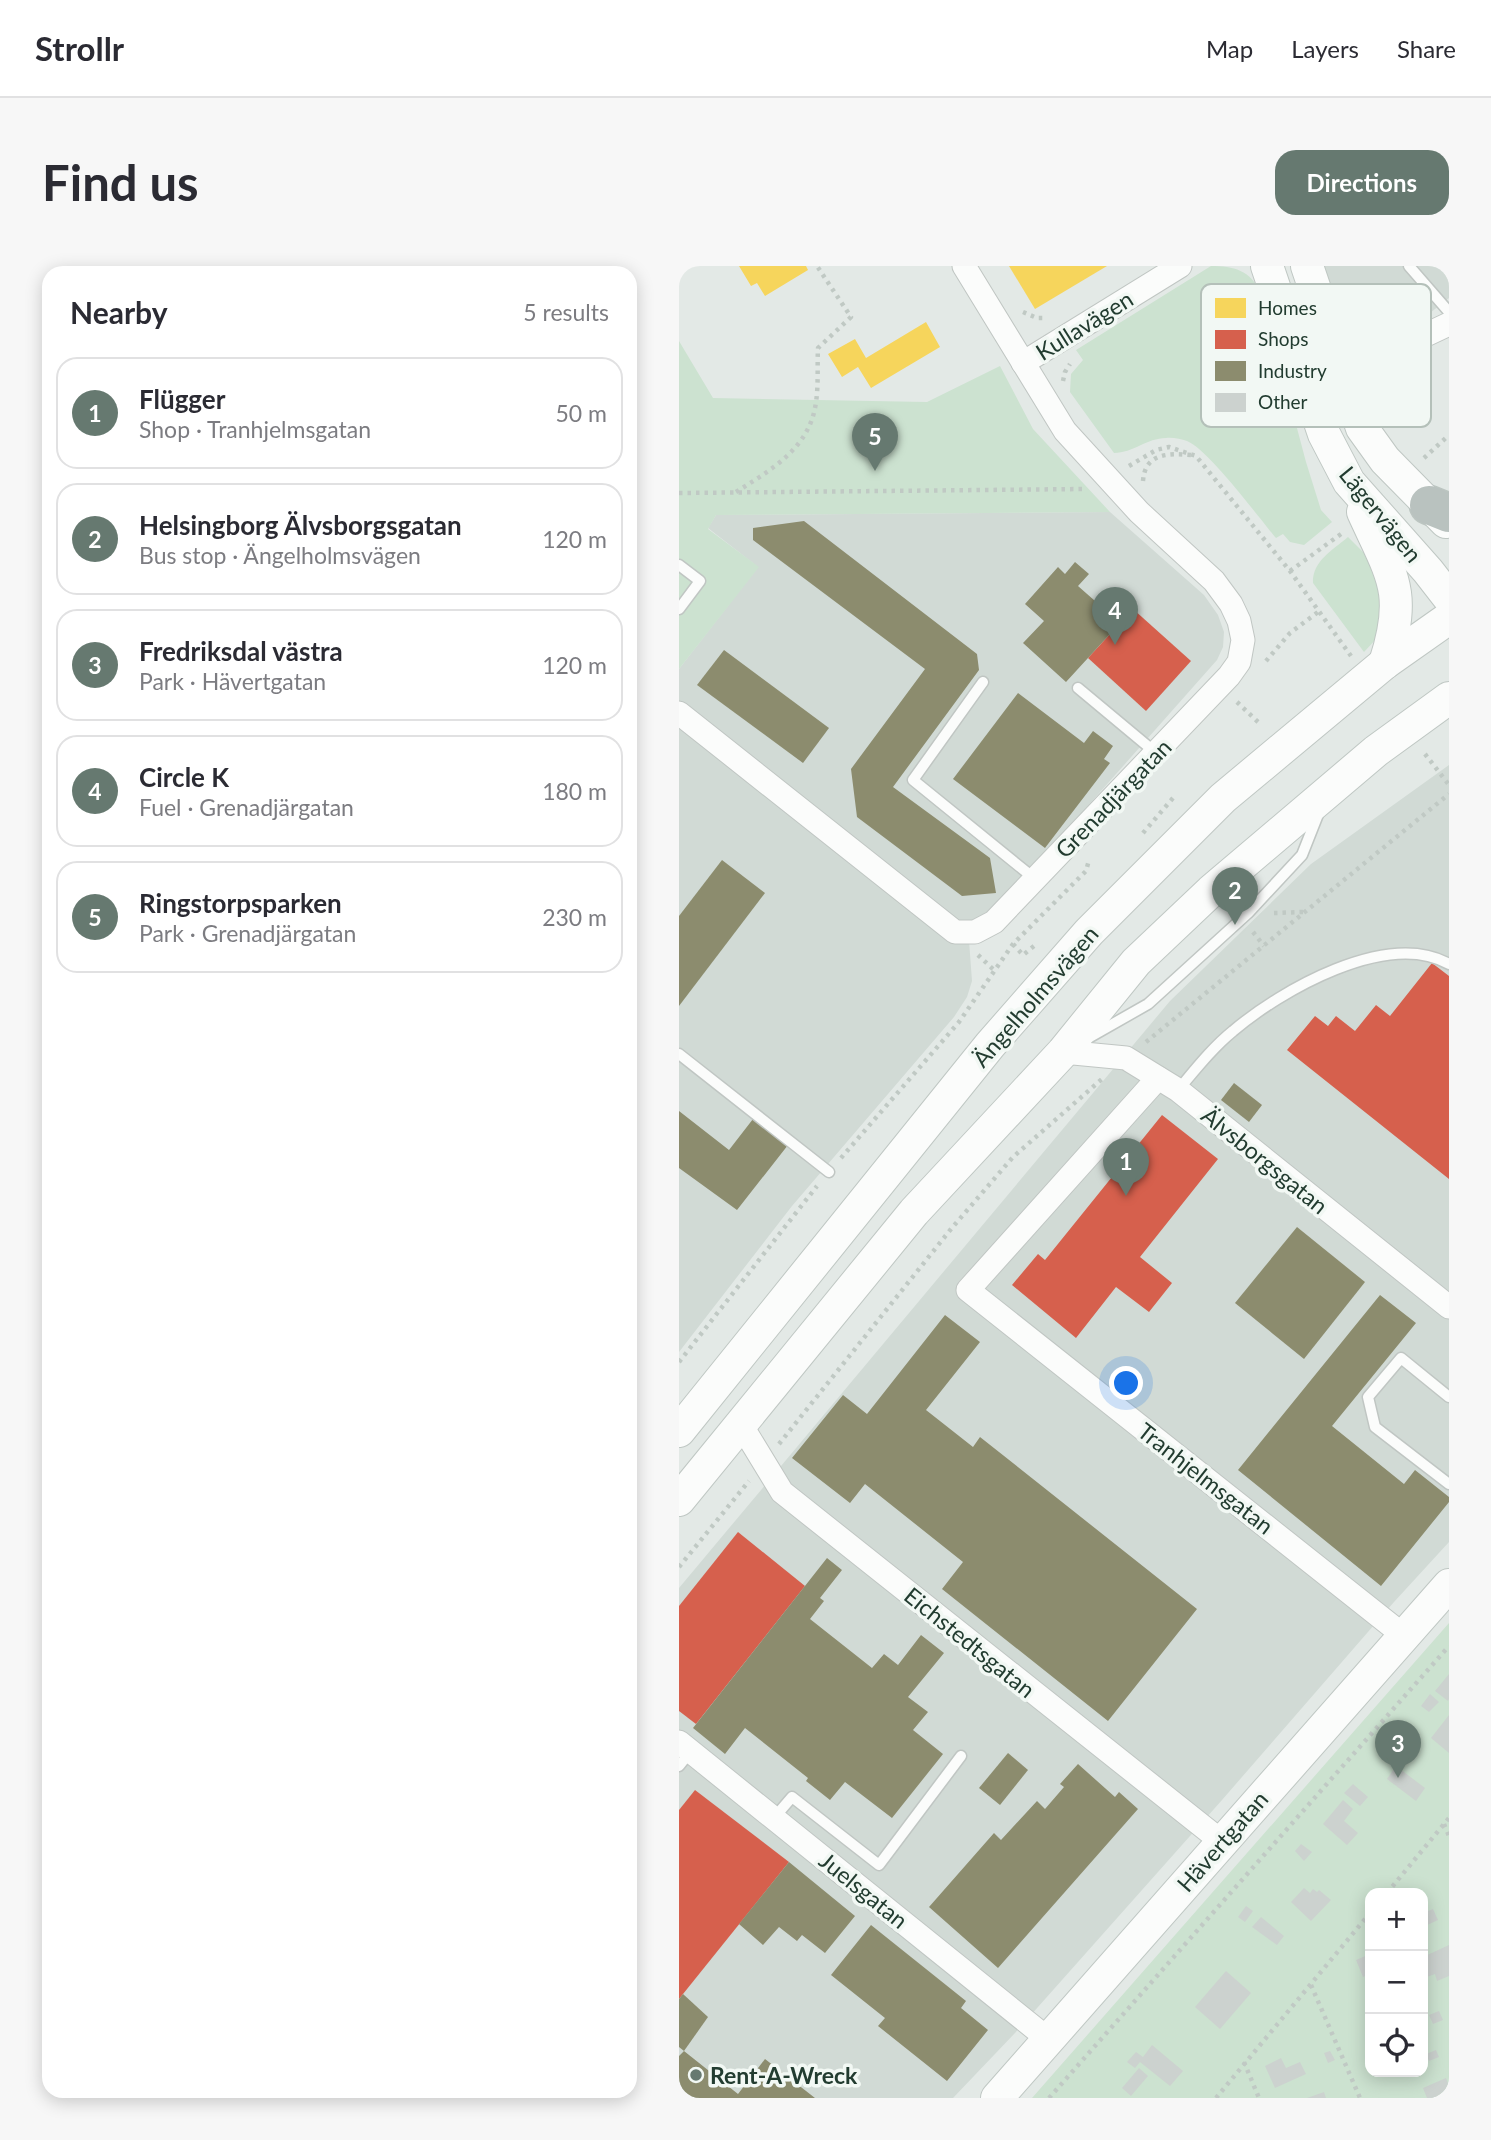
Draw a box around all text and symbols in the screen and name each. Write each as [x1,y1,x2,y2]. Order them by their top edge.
text: Strollr [35,28,124,68]
text: Map [1206,34,1253,63]
text: Layers [1291,34,1359,63]
text: Share [1397,34,1456,63]
button: Directions [1275,150,1449,215]
text: Find us [42,153,199,211]
street label: Kullavägen [1030,284,1138,366]
legend [1201,284,1431,427]
text: Nearby [70,294,168,330]
text: Homes [1258,296,1317,319]
text: 5 results [523,298,609,326]
text: Shops [1258,327,1308,350]
text: Industry [1258,359,1327,382]
text: Flügger [139,383,225,415]
text: Other [1258,390,1308,413]
text: 1 [88,399,102,427]
text: 50 m [556,399,607,427]
pin: 5 [852,413,898,471]
text: Shop · Tranhjelmsgatan [139,415,371,443]
street label: Lägervägen [1334,460,1428,568]
text: Helsingborg Älvsborgsgatan [139,509,462,541]
text: 2 [88,525,102,553]
text: 120 m [542,525,607,553]
text: Bus stop · Ängelholmsvägen [139,541,421,569]
pin: 4 [1092,587,1138,645]
text: Fredriksdal västra [139,635,343,667]
text: 3 [88,651,102,679]
text: 120 m [542,651,607,679]
text: Park · Hävertgatan [139,667,326,695]
street label: Grenadjärgatan [1049,733,1177,863]
text: Circle K [139,761,229,793]
text: 4 [88,777,102,805]
text: 180 m [542,777,607,805]
text: Fuel · Grenadjärgatan [139,793,354,821]
pin: 2 [1212,867,1258,925]
text: Ringstorpsparken [139,887,342,919]
text: 5 [88,903,102,931]
text: 230 m [542,903,607,931]
text: Park · Grenadjärgatan [139,919,356,947]
street label: Ängelholmsvägen [966,920,1104,1072]
street label: Älvsborgsgatan [1196,1101,1334,1219]
pin: 1 [1103,1138,1149,1196]
your location [1109,1366,1143,1400]
street label: Tranhjelmsgatan [1133,1416,1279,1540]
street label: Eichstedtsgatan [899,1581,1041,1703]
pin: 3 [1375,1720,1421,1778]
street label: Hävertgatan [1171,1785,1273,1897]
street label: Juelsgatan [814,1846,914,1934]
map controls [1365,1888,1428,2077]
button: + [1365,1888,1428,1951]
button: − [1365,1951,1428,2014]
button: locate [1365,2014,1428,2077]
place label: Rent-A-Wreck [710,2061,858,2089]
marker: Rent-A-Wreck [688,2067,704,2083]

